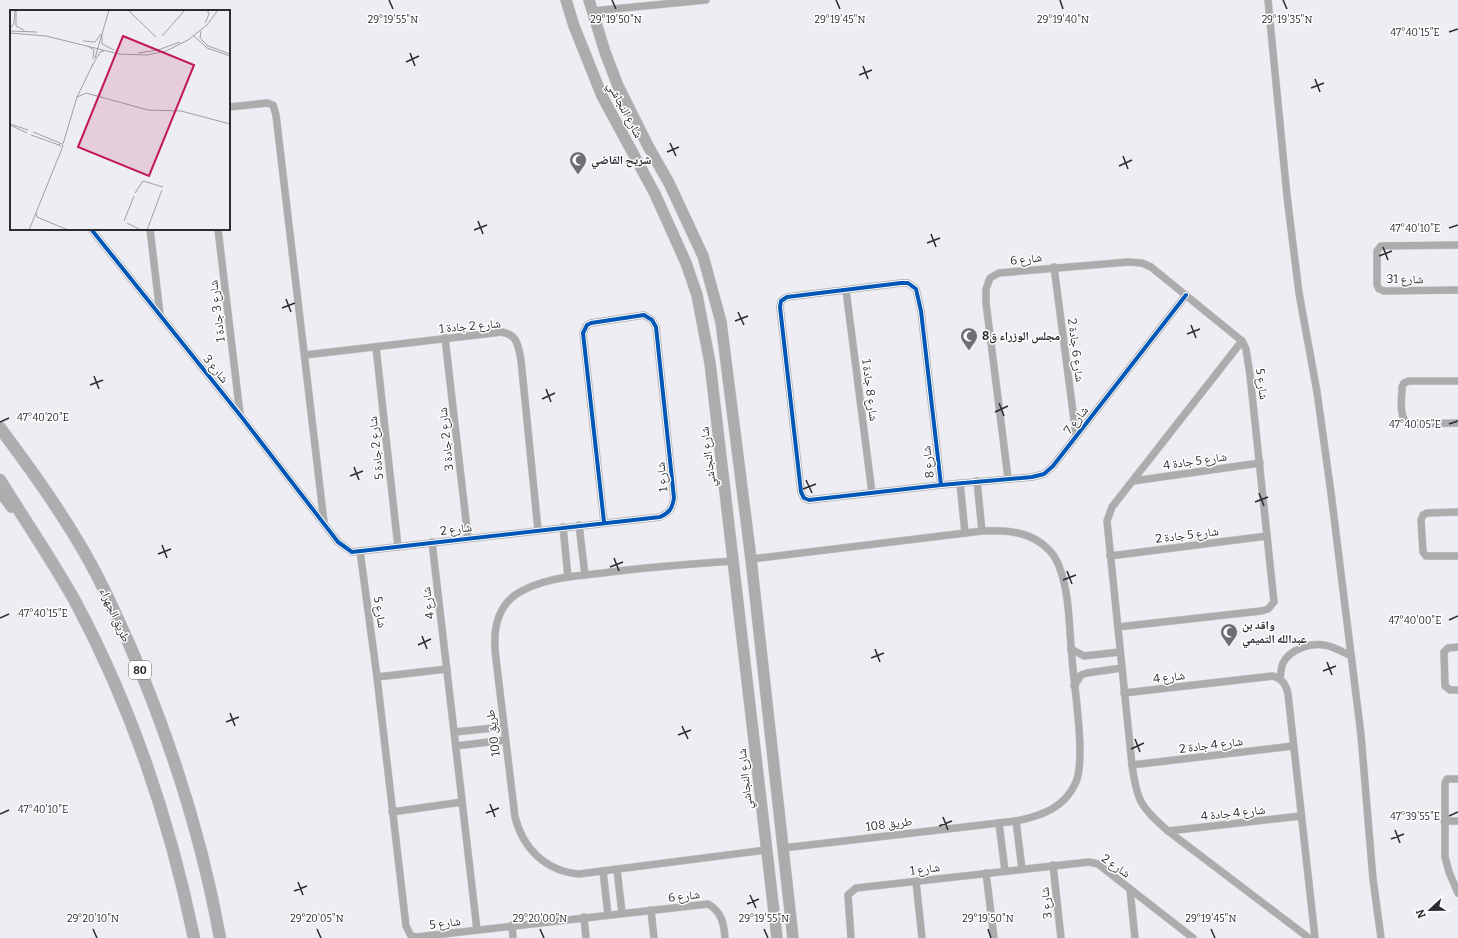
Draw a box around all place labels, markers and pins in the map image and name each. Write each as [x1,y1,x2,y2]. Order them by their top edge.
mosque icon: شريح القاضي [568,150,588,175]
place label: شريح القاضي [591,153,651,170]
mosque icon: مجلس الوزراء ق8 [959,326,979,351]
place label: مجلس الوزراء ق8 [982,329,1060,344]
place label: واقد بن عبدالله التميمي [1242,618,1307,649]
mosque icon: واقد بن عبدالله التميمي [1219,622,1239,647]

